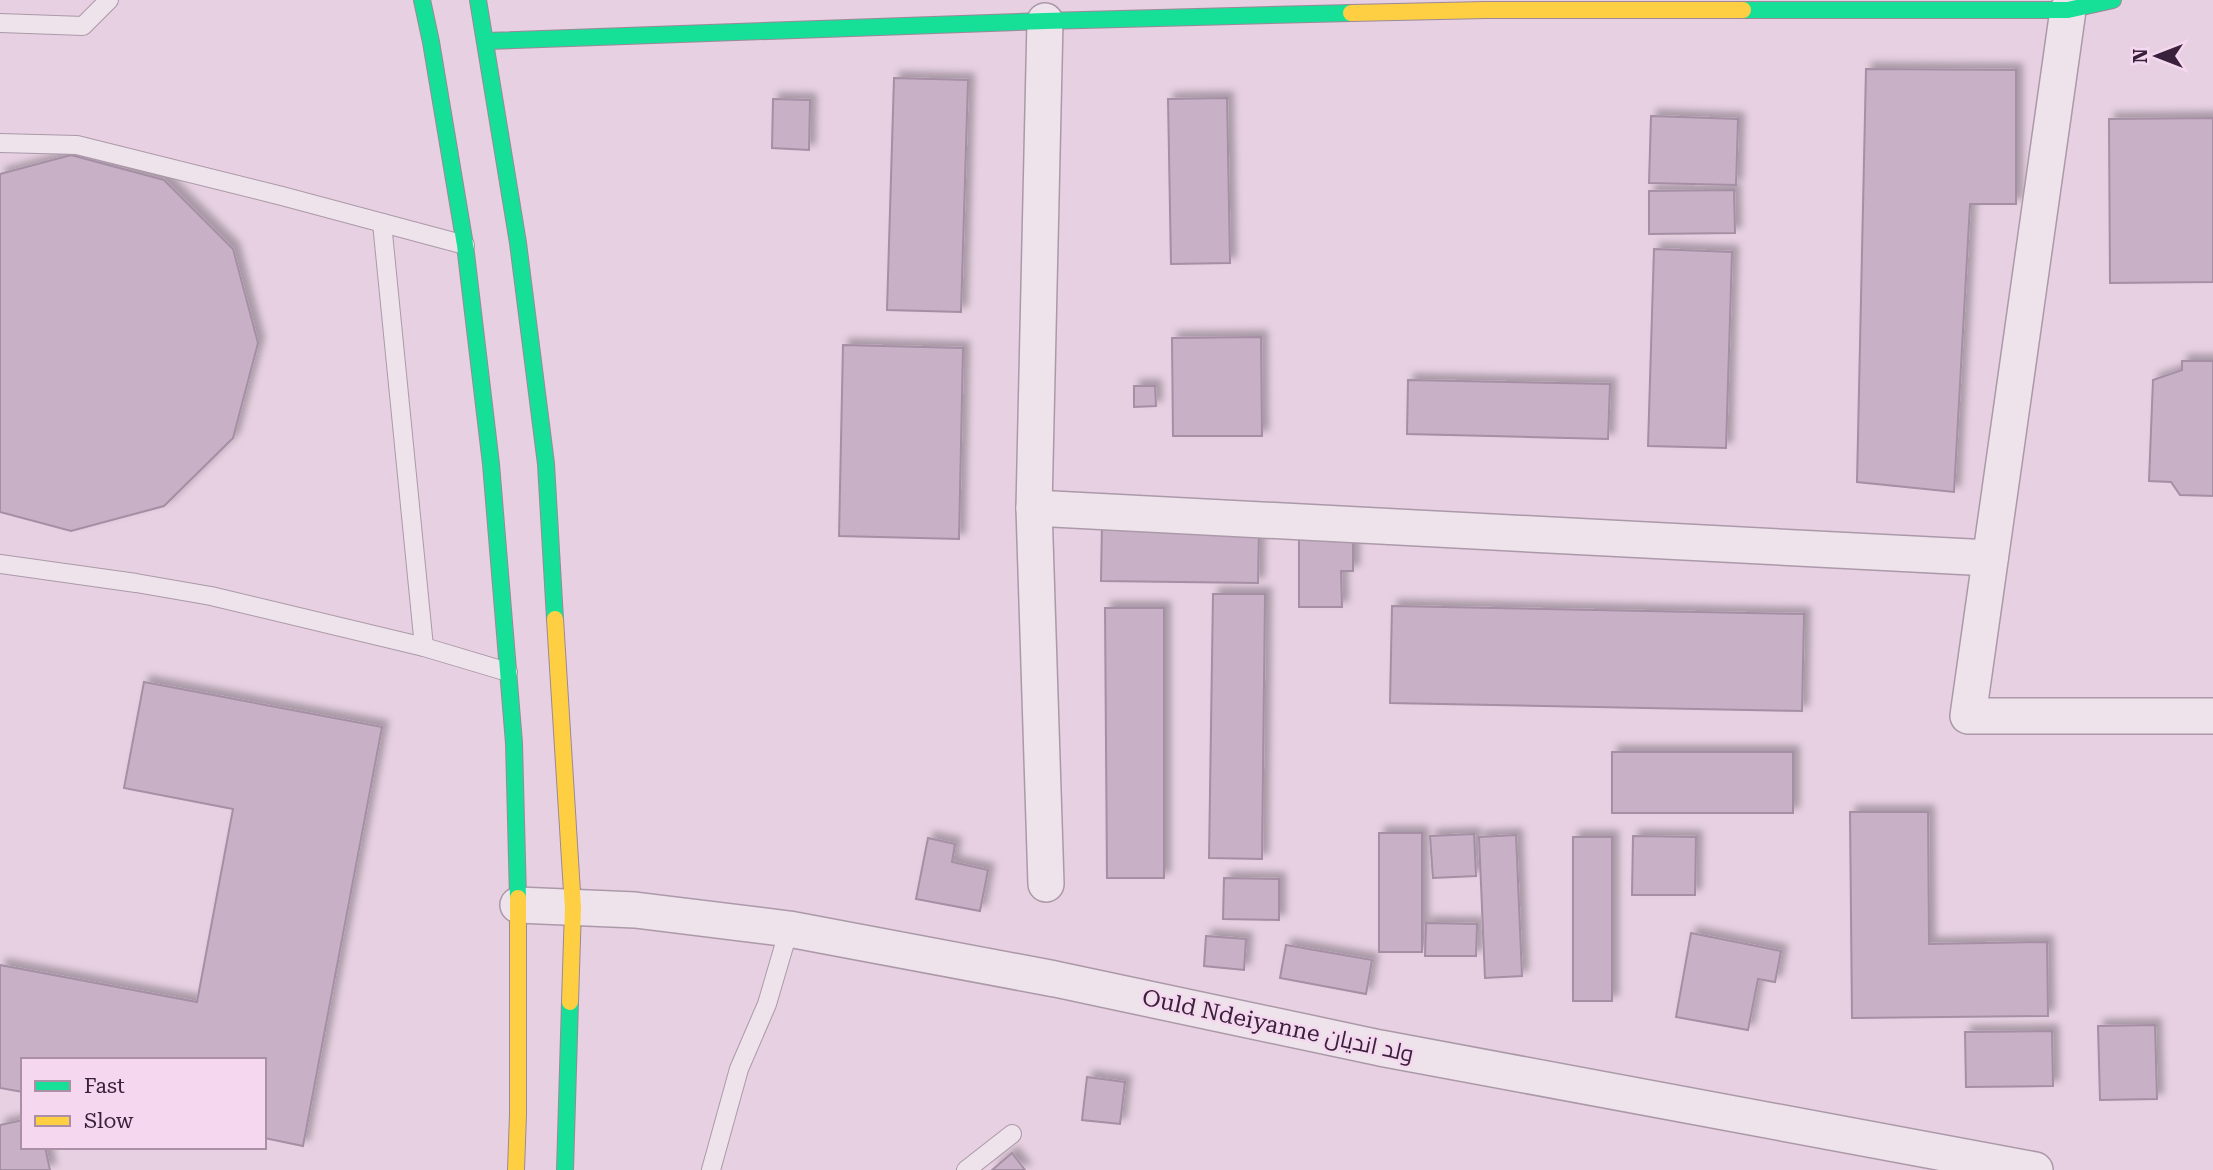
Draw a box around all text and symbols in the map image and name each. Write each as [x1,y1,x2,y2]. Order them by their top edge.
north arrow [2122,21,2192,91]
text: N [2129,48,2152,63]
street label: Ould Ndeiyanne ولد انديان [1140,984,1416,1068]
legend [21,1058,266,1149]
text: Fast [84,1074,125,1098]
text: Slow [84,1109,134,1133]

